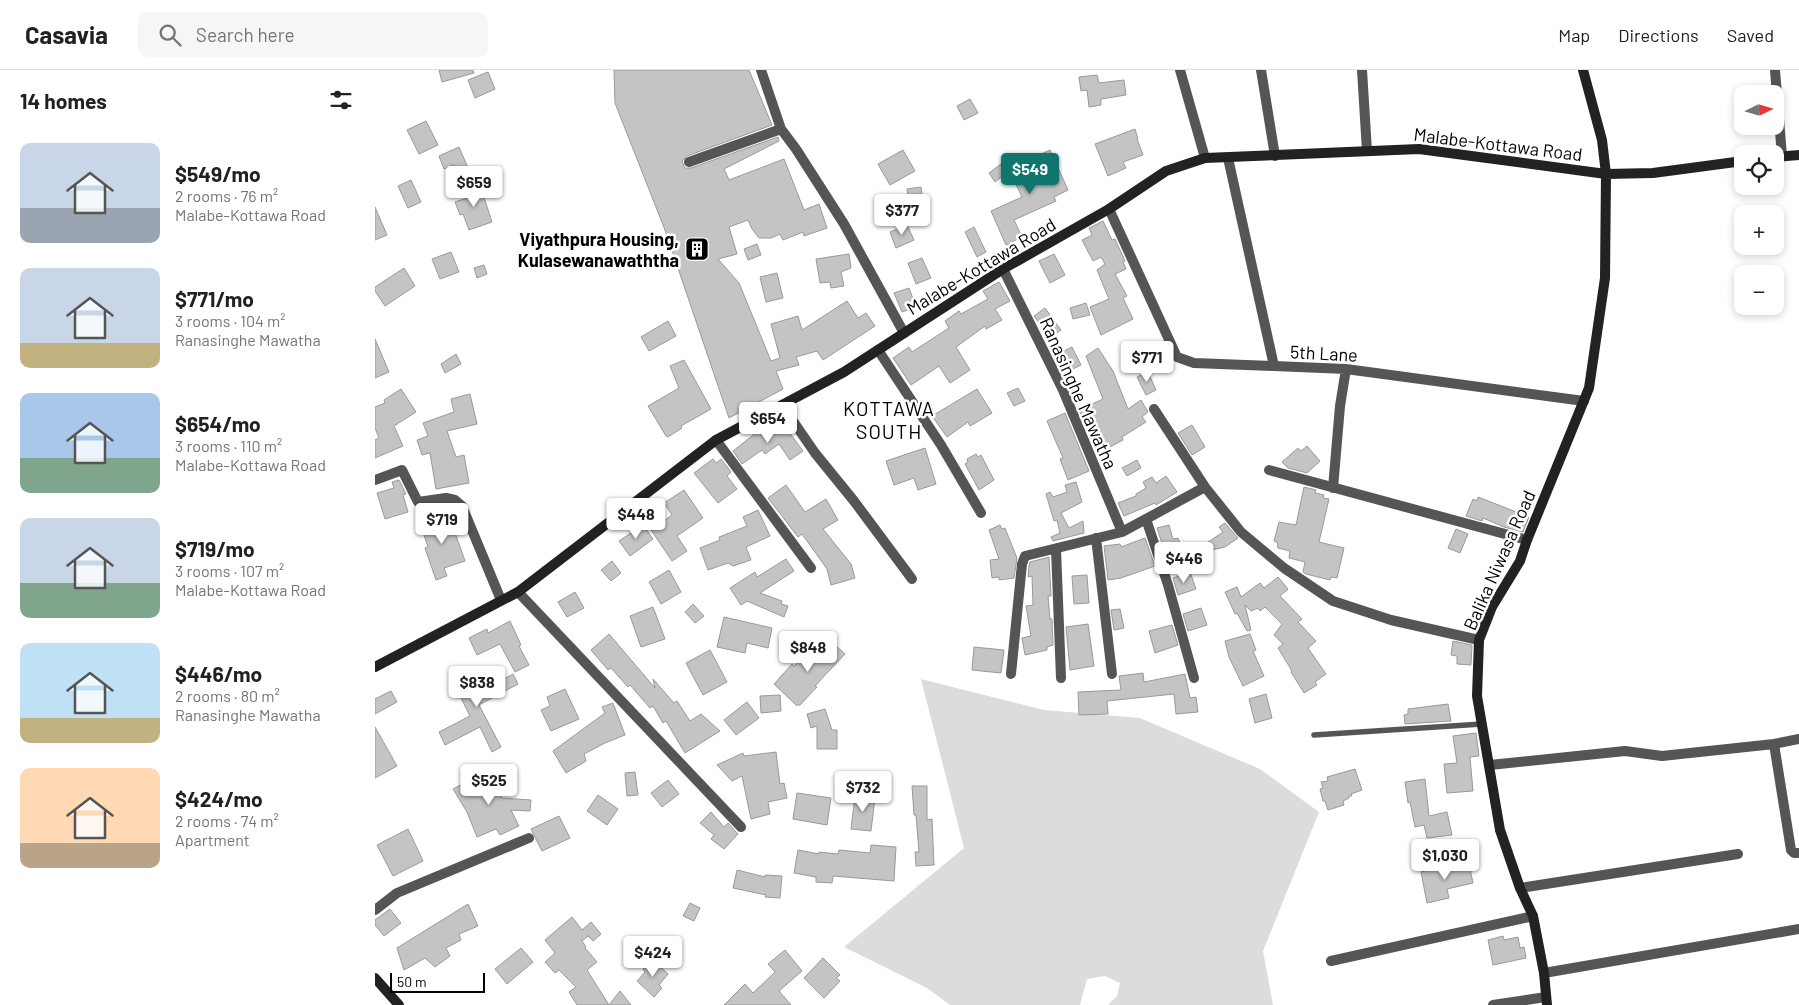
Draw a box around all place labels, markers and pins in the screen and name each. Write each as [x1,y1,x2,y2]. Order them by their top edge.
pin: $549 [1000,152,1060,195]
pin: $659 [444,166,504,208]
pin: $377 [872,194,932,236]
place label: Viyathpura Housing, Kulasewanawaththa [518,228,679,271]
building icon: Viyathpura Housing, Kulasewanawaththa [684,236,710,262]
pin: $771 [1117,340,1177,383]
pin: $654 [738,402,798,444]
pin: $448 [606,498,666,540]
pin: $719 [412,502,472,545]
pin: $446 [1154,542,1214,584]
pin: $848 [778,630,838,673]
pin: $838 [447,666,507,708]
pin: $525 [459,764,519,806]
pin: $732 [833,770,893,813]
pin: $1,030 [1404,838,1486,881]
pin: $424 [623,936,683,978]

